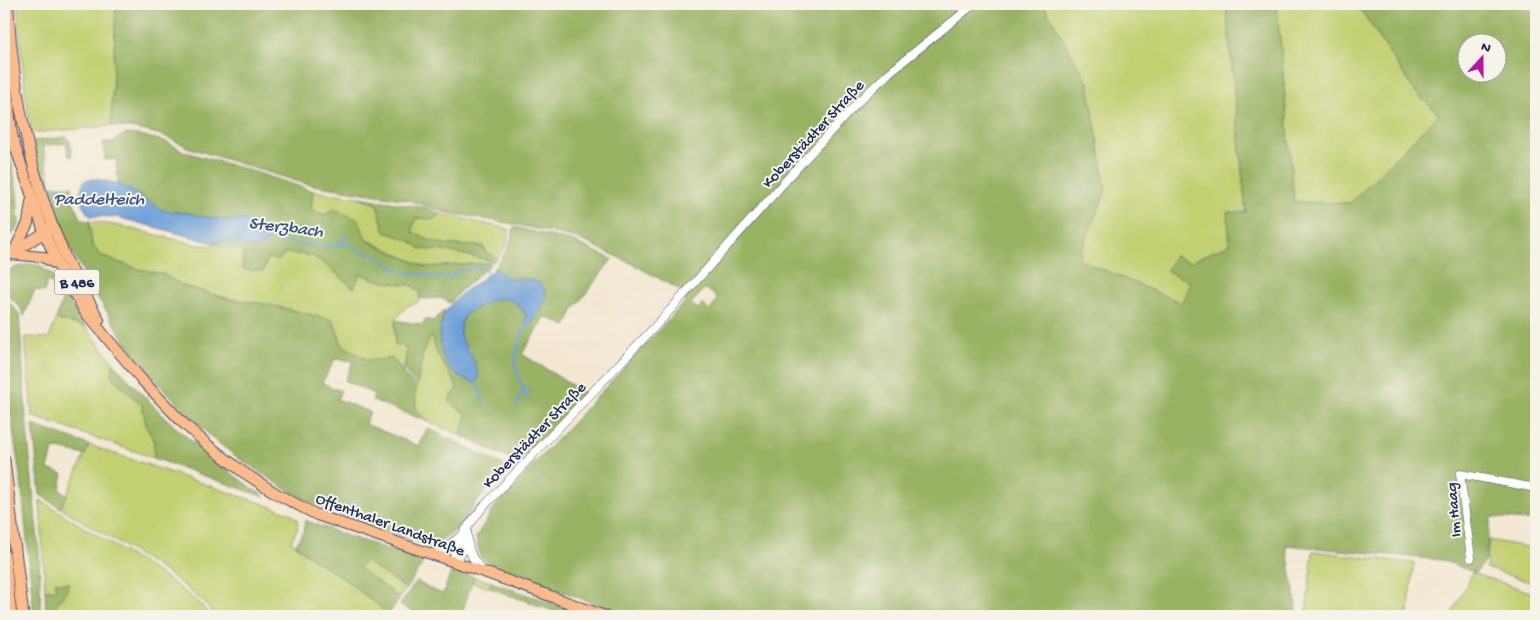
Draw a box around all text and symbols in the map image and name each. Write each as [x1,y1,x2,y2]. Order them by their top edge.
north arrow [1458,32,1508,82]
text: N [1478,39,1493,58]
street label: Koberstädter Straße [760,77,870,193]
water label: Paddelteich [54,190,145,211]
water label: Sterzbach [247,214,324,243]
road number: B 486 [54,270,100,294]
street label: Koberstädter Straße [480,379,592,494]
street label: Im Haag [1444,481,1467,538]
street label: Offenthaler Landstraße [313,490,468,562]

